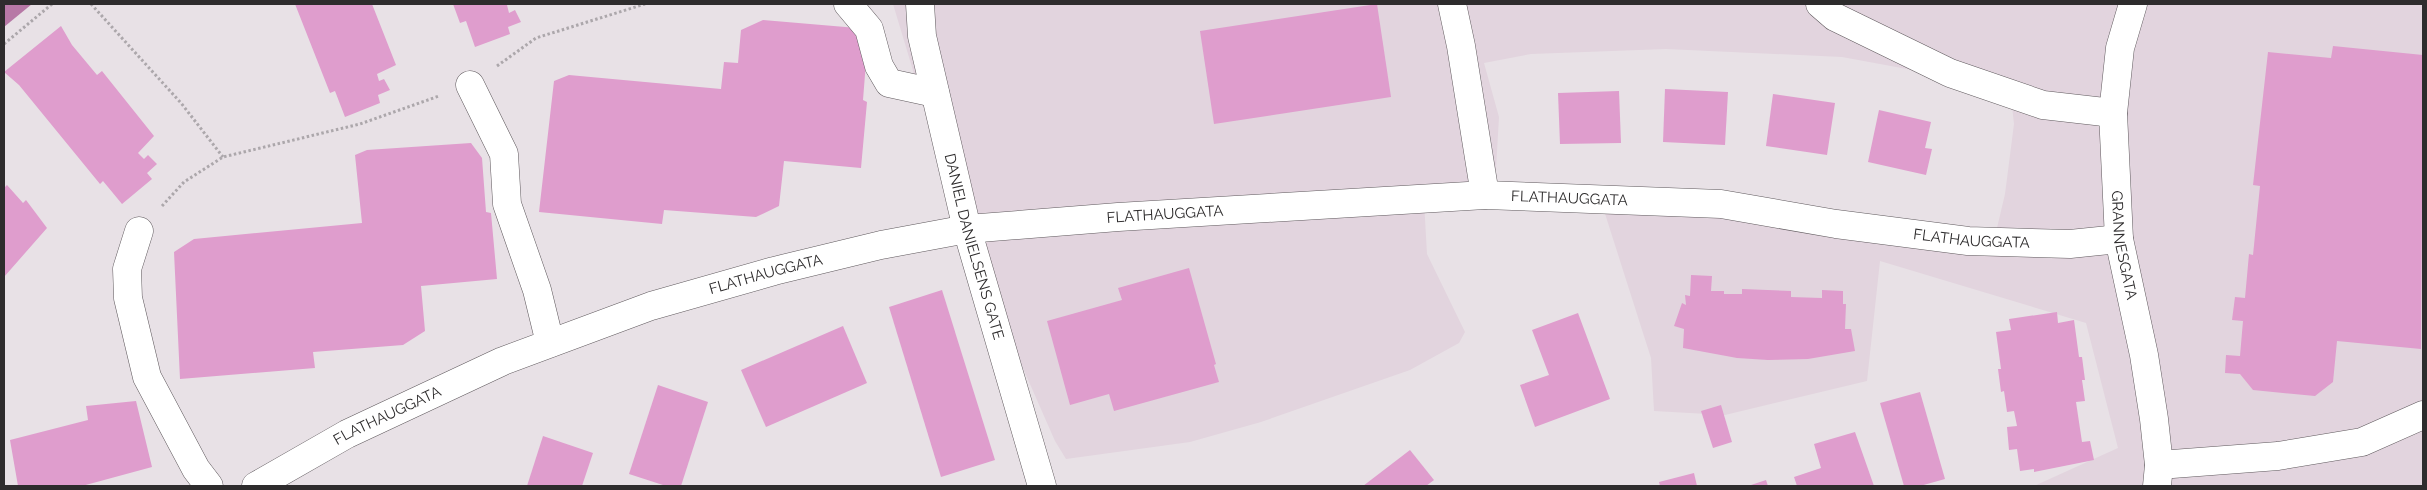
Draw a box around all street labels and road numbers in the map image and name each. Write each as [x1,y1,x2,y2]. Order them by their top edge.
street label: DANIEL DANIELSENS GATE [941,152,1008,342]
street label: FLATHAUGGATA [1511,187,1628,209]
street label: GRANNESGATA [2108,190,2141,301]
street label: FLATHAUGGATA [1106,202,1224,227]
street label: FLATHAUGGATA [1912,225,2030,252]
street label: FLATHAUGGATA [707,251,824,298]
street label: FLATHAUGGATA [330,382,444,449]

